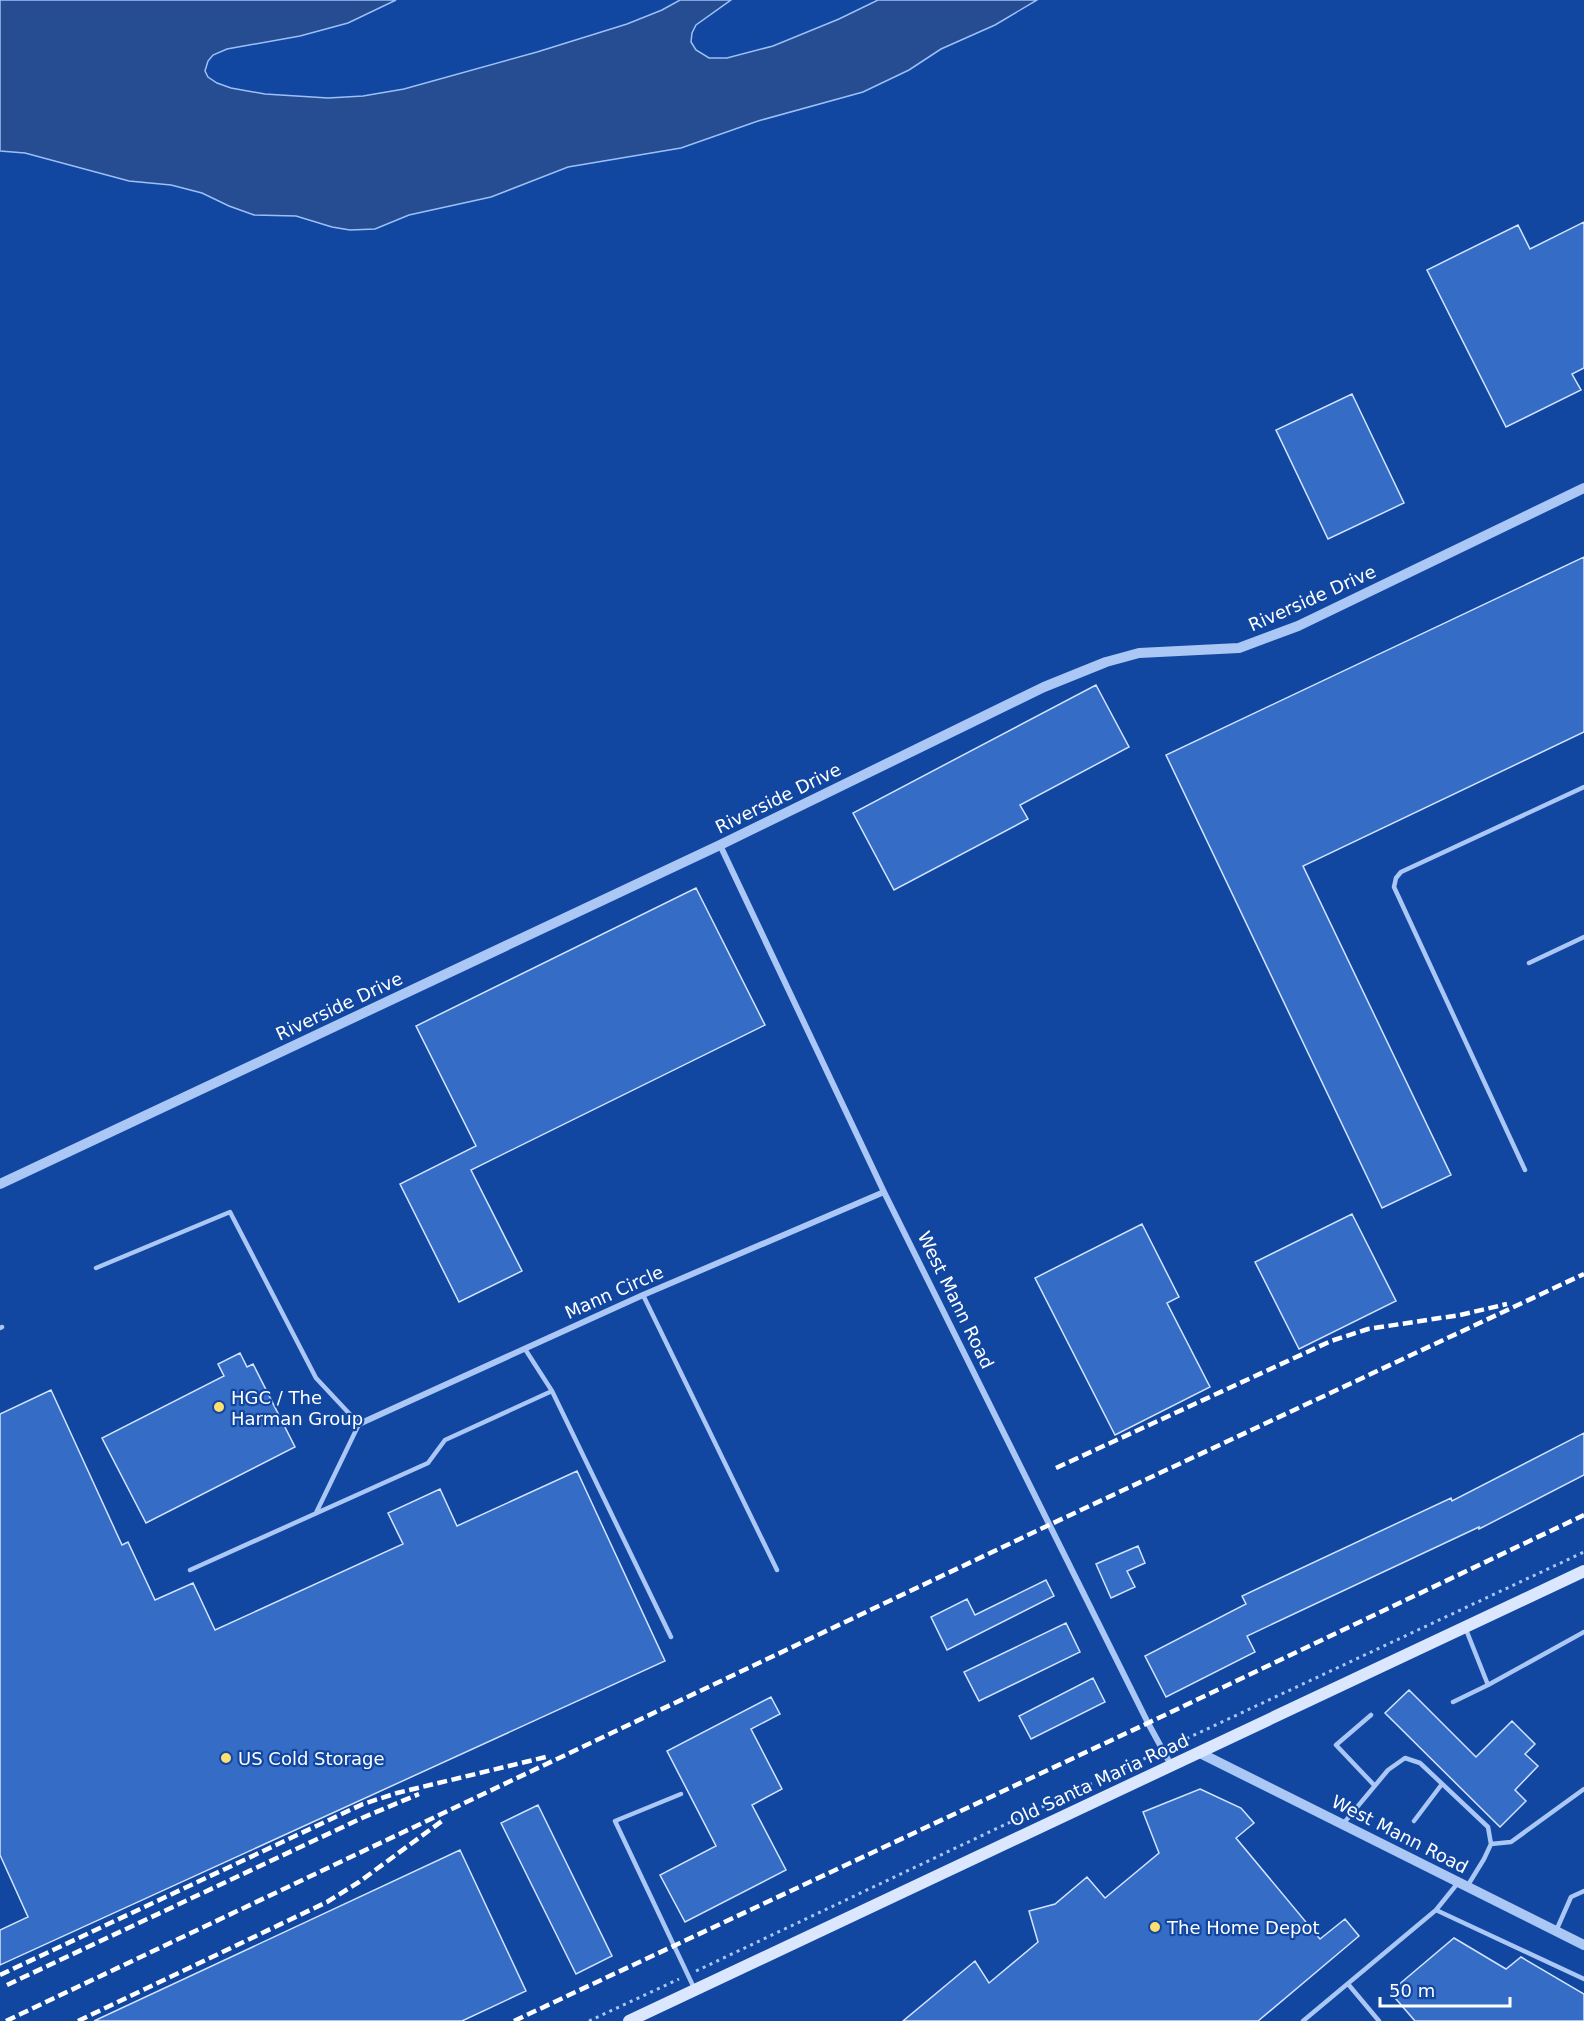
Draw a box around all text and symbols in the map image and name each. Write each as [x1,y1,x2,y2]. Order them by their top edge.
street label: Riverside Drive [1245,560,1379,636]
street label: Riverside Drive [712,758,844,838]
street label: Riverside Drive [272,967,406,1045]
street label: West Mann Road [914,1228,998,1372]
street label: Mann Circle [561,1261,667,1323]
place label: HGC / The Harman Group [231,1387,363,1429]
marker: HGC / The Harman Group [212,1400,226,1414]
street label: Old Santa Maria Road [1006,1729,1192,1831]
place label: US Cold Storage [238,1748,384,1769]
marker: US Cold Storage [219,1751,233,1765]
street label: West Mann Road [1328,1791,1472,1877]
place label: The Home Depot [1166,1917,1320,1938]
marker: The Home Depot [1148,1920,1162,1934]
scale bar [1380,1970,1510,2008]
text: 50 m [1389,1980,1435,2001]

